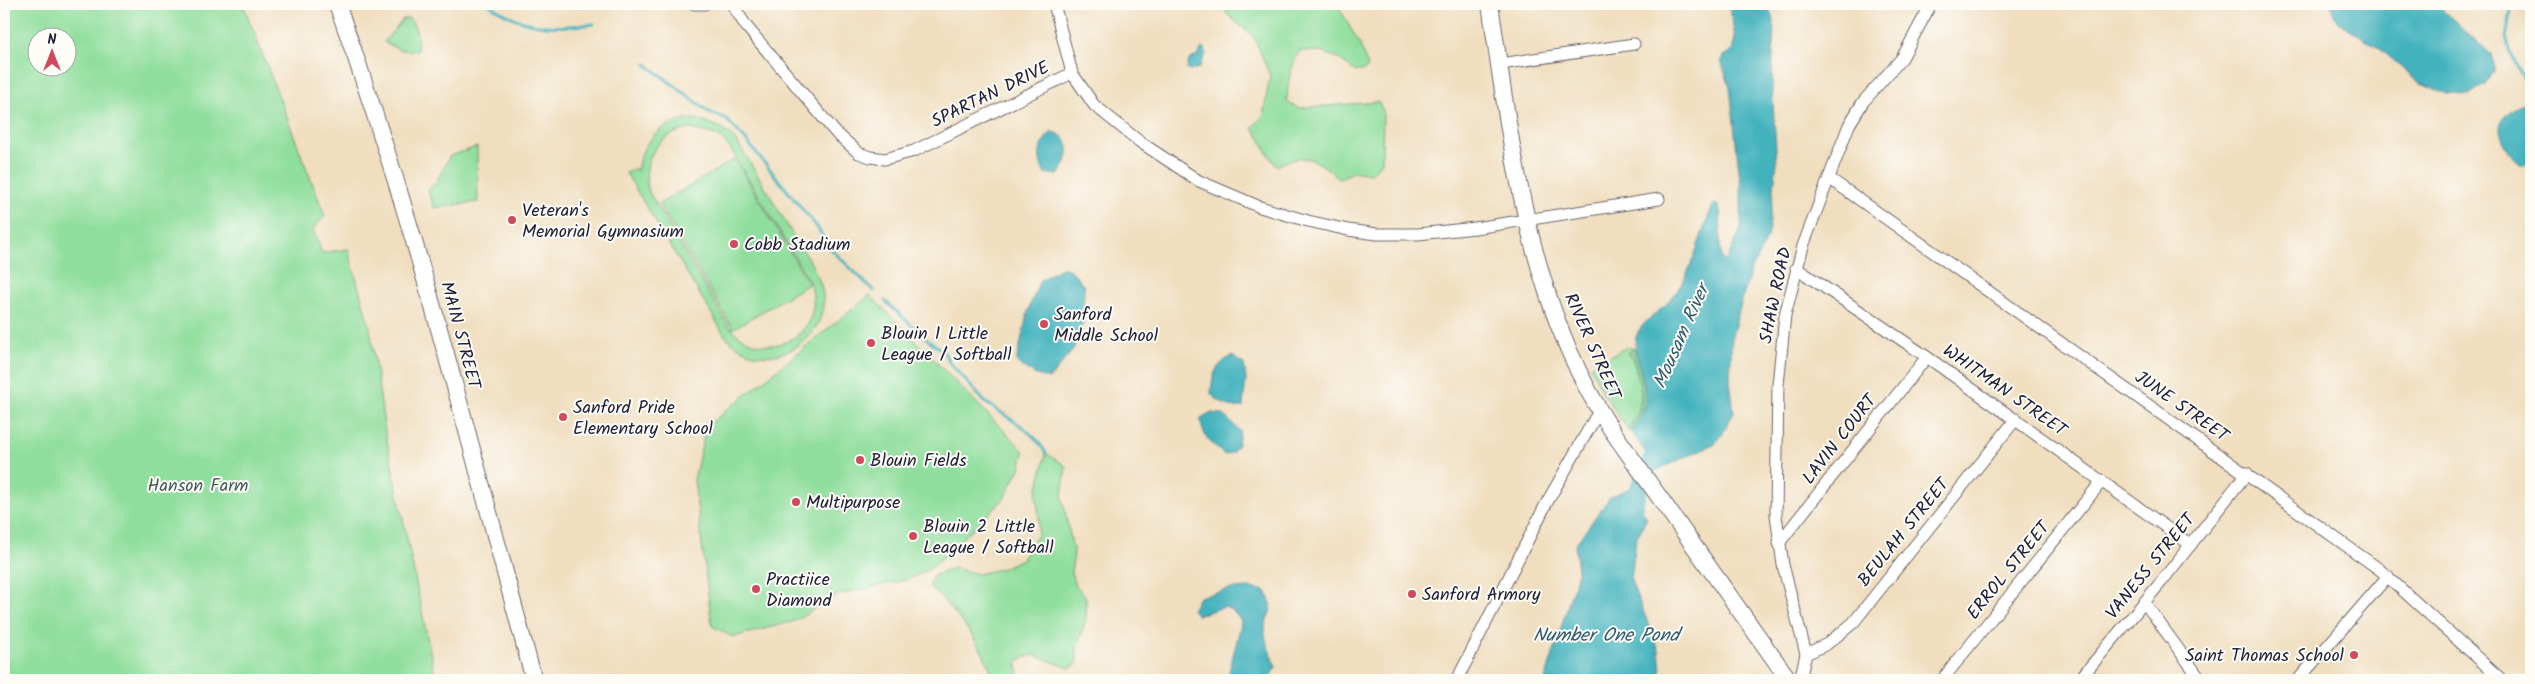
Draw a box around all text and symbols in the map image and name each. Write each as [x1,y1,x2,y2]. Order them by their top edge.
north arrow [28,28,78,78]
text: N [48,29,57,51]
street label: SPARTAN DRIVE [927,54,1055,137]
place label: Veteran's Memorial Gymnasium [522,197,684,247]
marker: Veteran's Memorial Gymnasium [506,214,518,226]
place label: Cobb Stadium [744,231,850,260]
marker: Cobb Stadium [728,238,740,250]
street label: SHAW ROAD [1752,244,1801,346]
water label: Mousam River [1646,277,1720,394]
street label: MAIN STREET [431,278,488,394]
street label: RIVER STREET [1555,288,1629,406]
place label: Sanford Middle School [1054,301,1159,351]
marker: Sanford Middle School [1038,318,1050,330]
place label: Blouin 1 Little League / Softball [881,320,1012,370]
marker: Blouin 1 Little League / Softball [865,337,877,349]
street label: WHITMAN STREET [1936,337,2073,446]
street label: JUNE STREET [2128,364,2235,451]
street label: LAVIN COURT [1795,387,1886,491]
place label: Sanford Pride Elementary School [573,394,714,444]
marker: Sanford Pride Elementary School [557,411,569,423]
place label: Blouin Fields [870,447,967,476]
marker: Blouin Fields [854,454,866,466]
street label: BEULAH STREET [1851,471,1958,594]
park label: Hanson Farm [148,472,248,501]
place label: Multipurpose [806,489,900,518]
marker: Multipurpose [790,496,802,508]
street label: VANESS STREET [2099,506,2204,627]
place label: Blouin 2 Little League / Softball [923,513,1054,563]
street label: ERROL STREET [1960,514,2059,627]
marker: Blouin 2 Little League / Softball [907,530,919,542]
place label: Practiice Diamond [766,566,832,616]
place label: Sanford Armory [1422,581,1541,610]
marker: Practiice Diamond [750,583,762,595]
marker: Sanford Armory [1406,588,1418,600]
water label: Number One Pond [1533,621,1684,651]
place label: Saint Thomas School [2185,642,2345,671]
marker: Saint Thomas School [2348,649,2360,661]

